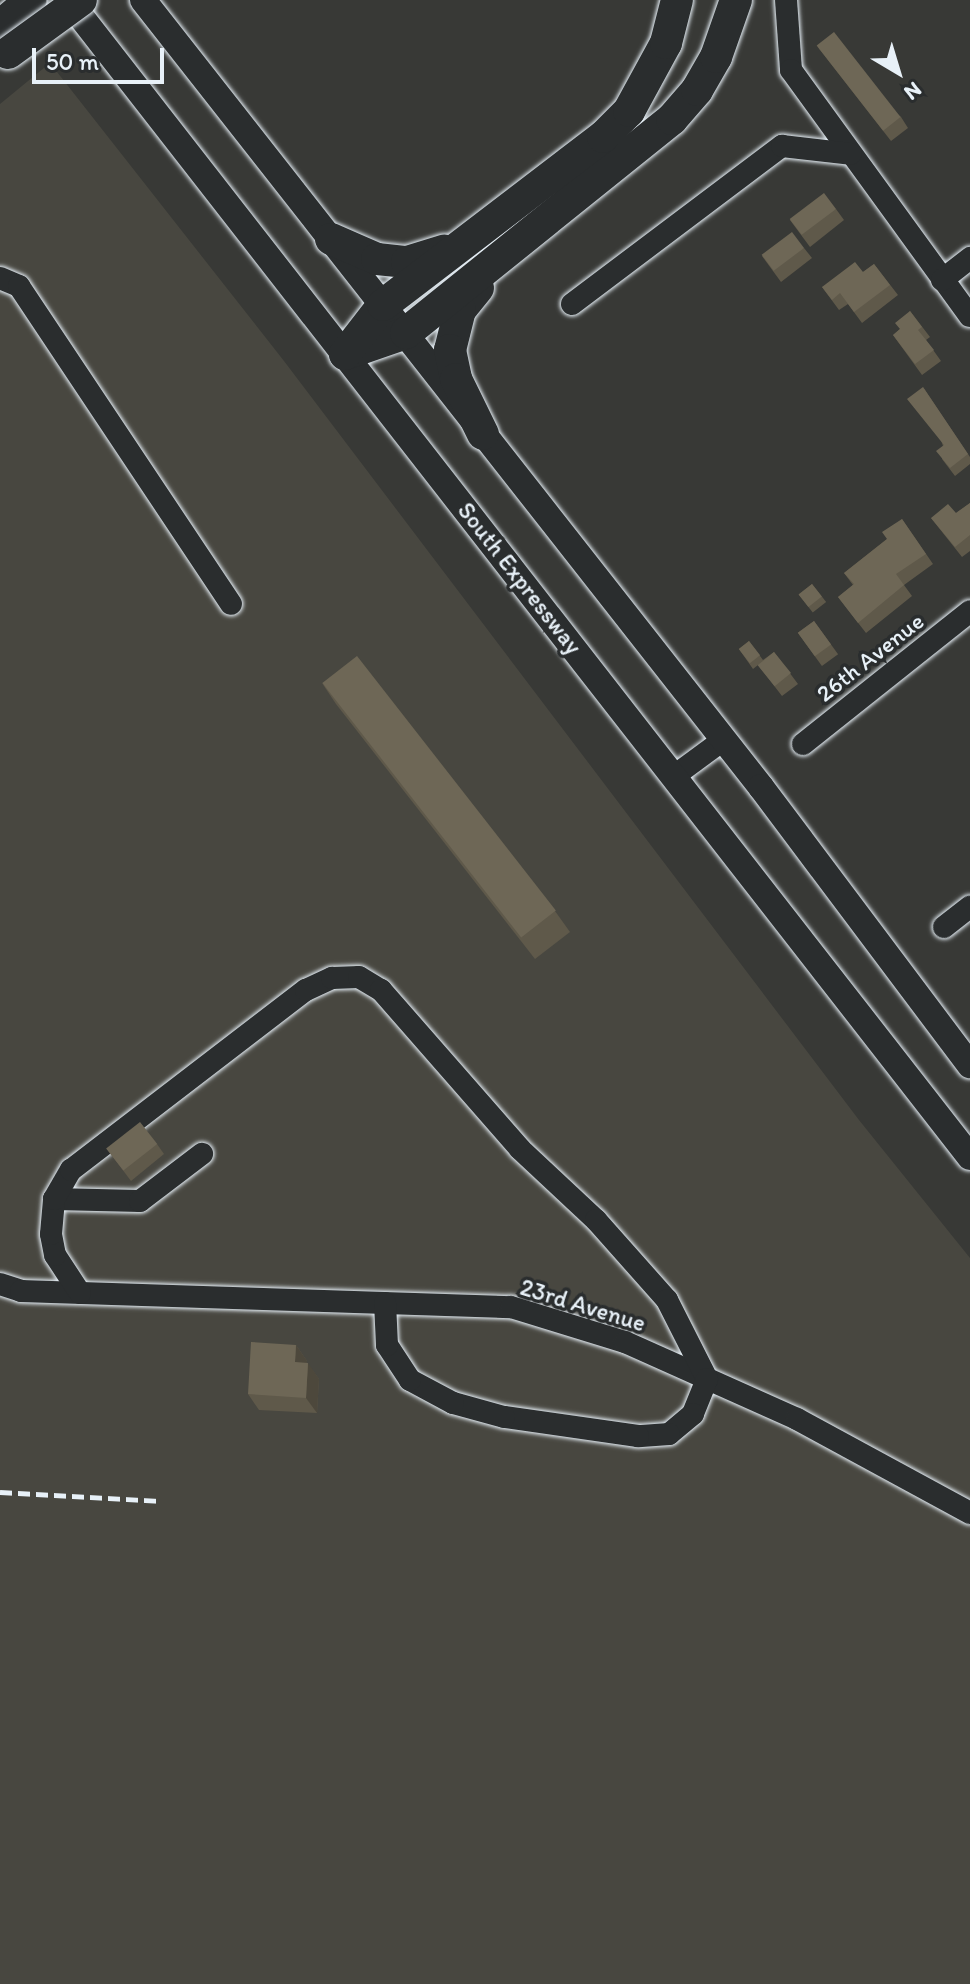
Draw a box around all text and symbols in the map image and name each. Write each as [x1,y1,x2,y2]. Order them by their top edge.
scale bar [36,32,168,82]
north arrow [858,32,938,112]
text: 50 m [46,47,99,76]
text: N [899,76,927,107]
street label: South Expressway [452,497,588,659]
street label: 26th Avenue [811,607,929,707]
street label: 23rd Avenue [517,1272,649,1338]

